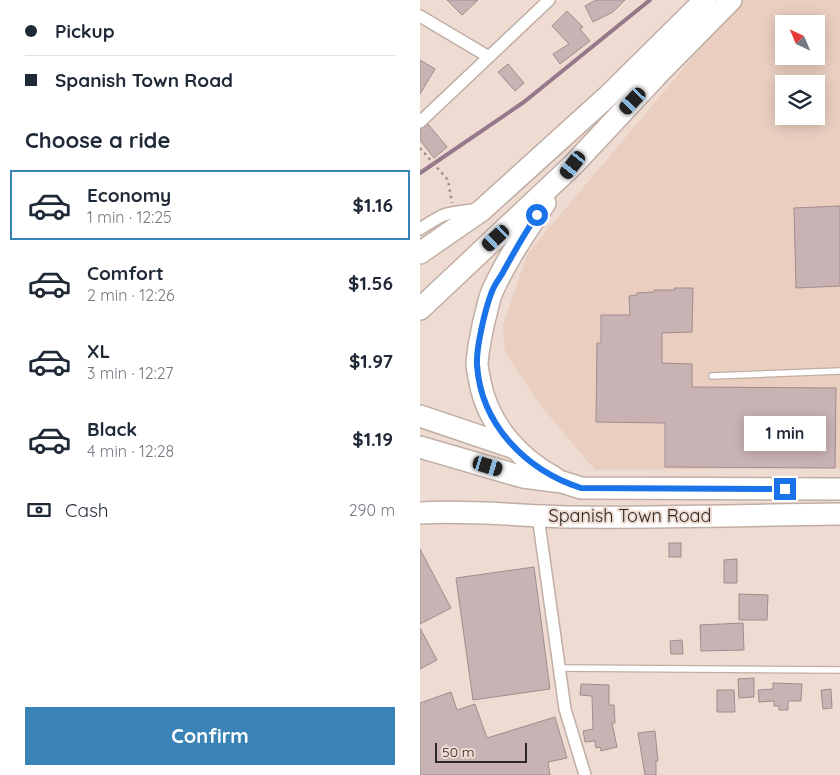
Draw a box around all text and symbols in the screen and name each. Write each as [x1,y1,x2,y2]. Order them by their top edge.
north arrow [775,15,825,65]
map controls [775,15,825,125]
text: Pickup [55,19,115,43]
text: Spanish Town Road [55,68,233,92]
button: layers [775,75,825,125]
car [617,85,648,117]
text: Choose a ride [25,126,170,154]
car [557,149,588,181]
icon: car [27,183,72,228]
text: Economy [87,183,171,207]
text: $1.16 [353,193,393,217]
route start [526,204,548,226]
text: 1 min · 12:25 [87,207,172,227]
car [479,222,512,254]
icon: car [27,261,72,306]
text: Comfort [87,261,164,285]
text: $1.56 [348,271,393,295]
text: 2 min · 12:26 [87,285,175,305]
icon: car [27,339,72,384]
text: XL [87,339,110,363]
text: $1.97 [349,349,393,373]
text: 3 min · 12:27 [87,363,173,383]
callout: 1 min [744,416,826,452]
icon: car [27,417,72,462]
text: Black [87,417,137,441]
text: 1 min [766,423,804,443]
text: $1.19 [352,427,393,451]
text: 4 min · 12:28 [87,441,174,461]
car [471,454,504,478]
route end [774,478,796,500]
icon: cash [25,496,53,524]
text: Cash [65,498,109,522]
text: 290 m [349,500,395,520]
street label: Spanish Town Road [549,504,711,527]
button: Confirm [25,707,395,765]
scale bar [435,740,528,763]
text: 50 m [442,743,475,761]

